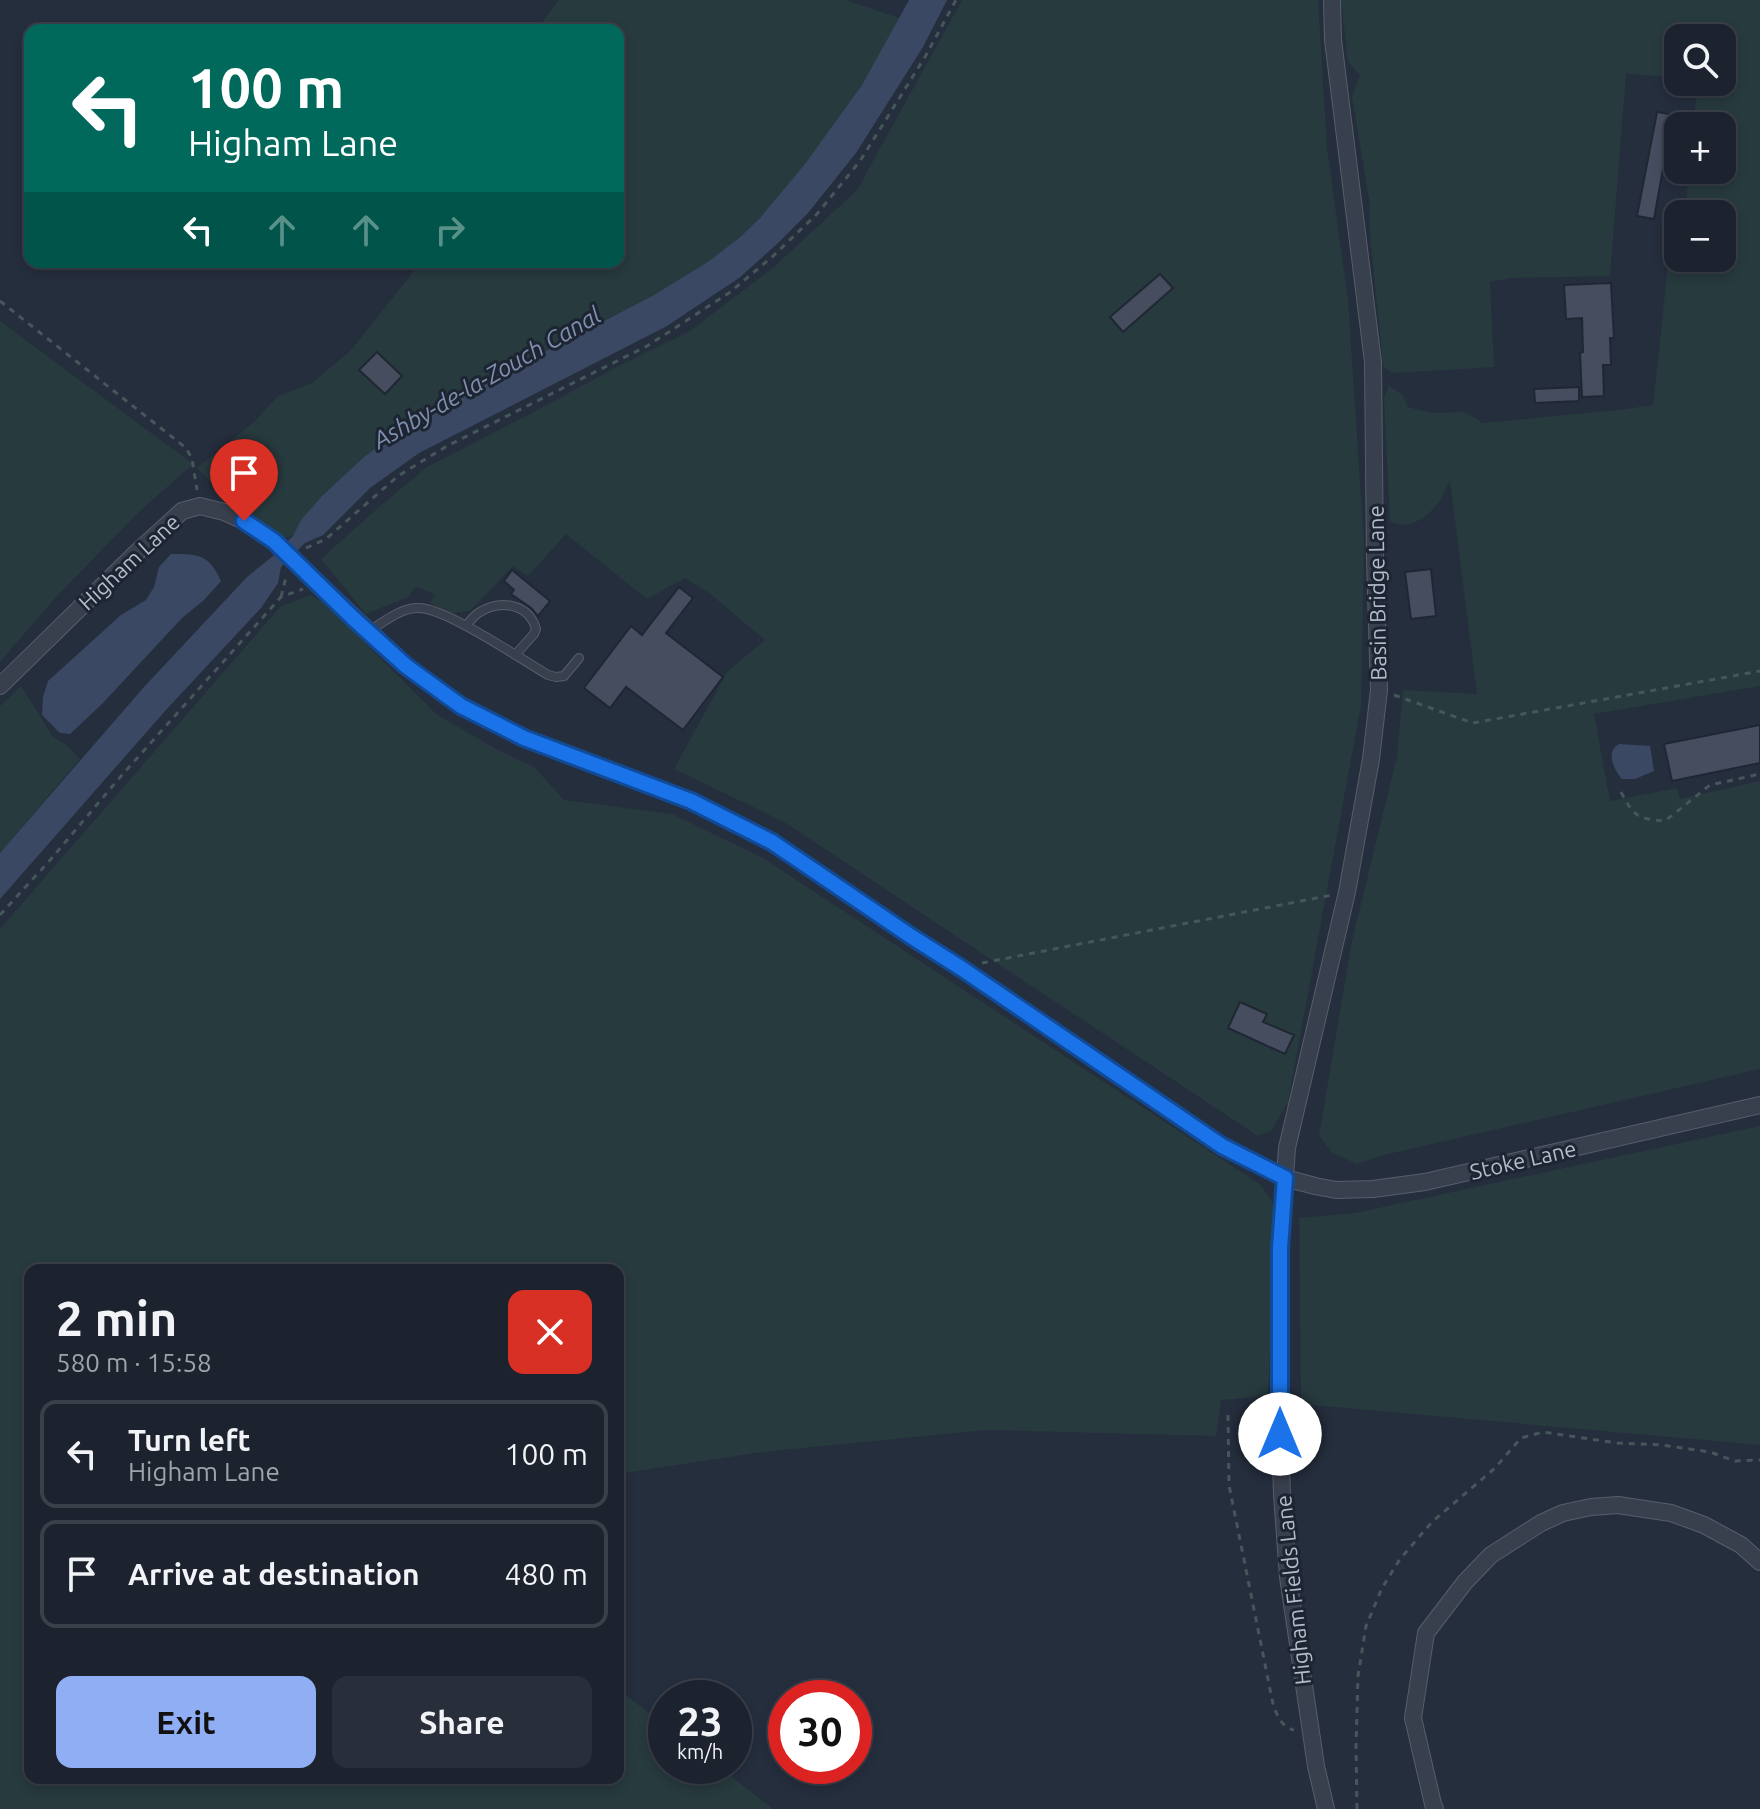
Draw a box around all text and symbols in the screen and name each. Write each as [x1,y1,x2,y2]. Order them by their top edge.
map controls [1664,24,1736,272]
button: search [1664,24,1736,96]
icon: left [56,56,160,160]
text: 100 m [188,56,344,119]
button: + [1664,112,1736,184]
text: Higham Lane [188,122,398,163]
button: − [1664,200,1736,272]
icon: left [176,208,220,252]
icon: ahead [260,208,304,252]
icon: ahead [344,208,388,252]
icon: right [428,208,472,252]
water label: Ashby-de-la-Zouch Canal [367,301,606,454]
pin [210,439,278,521]
icon: arrive [222,451,266,495]
street label: Basin Bridge Lane [1362,505,1391,681]
street label: Higham Lane [73,509,184,615]
street label: Stoke Lane [1467,1135,1578,1184]
button: close [508,1290,592,1374]
text: 2 min [56,1291,177,1345]
text: 580 m · 15:58 [56,1348,212,1377]
position arrow [1238,1392,1322,1476]
text: Turn left [128,1423,250,1457]
icon: left [60,1432,104,1476]
text: 100 m [504,1437,588,1471]
text: Higham Lane [128,1457,280,1486]
street label: Higham Fields Lane [1270,1494,1315,1686]
icon: arrive [60,1552,104,1596]
text: Arrive at destination [128,1557,420,1591]
text: 480 m [504,1557,588,1591]
button: Exit [56,1676,316,1768]
button: Share [332,1676,592,1768]
speed limit sign: 30 [768,1680,872,1784]
text: 23 [677,1699,723,1744]
text: km/h [677,1740,723,1763]

